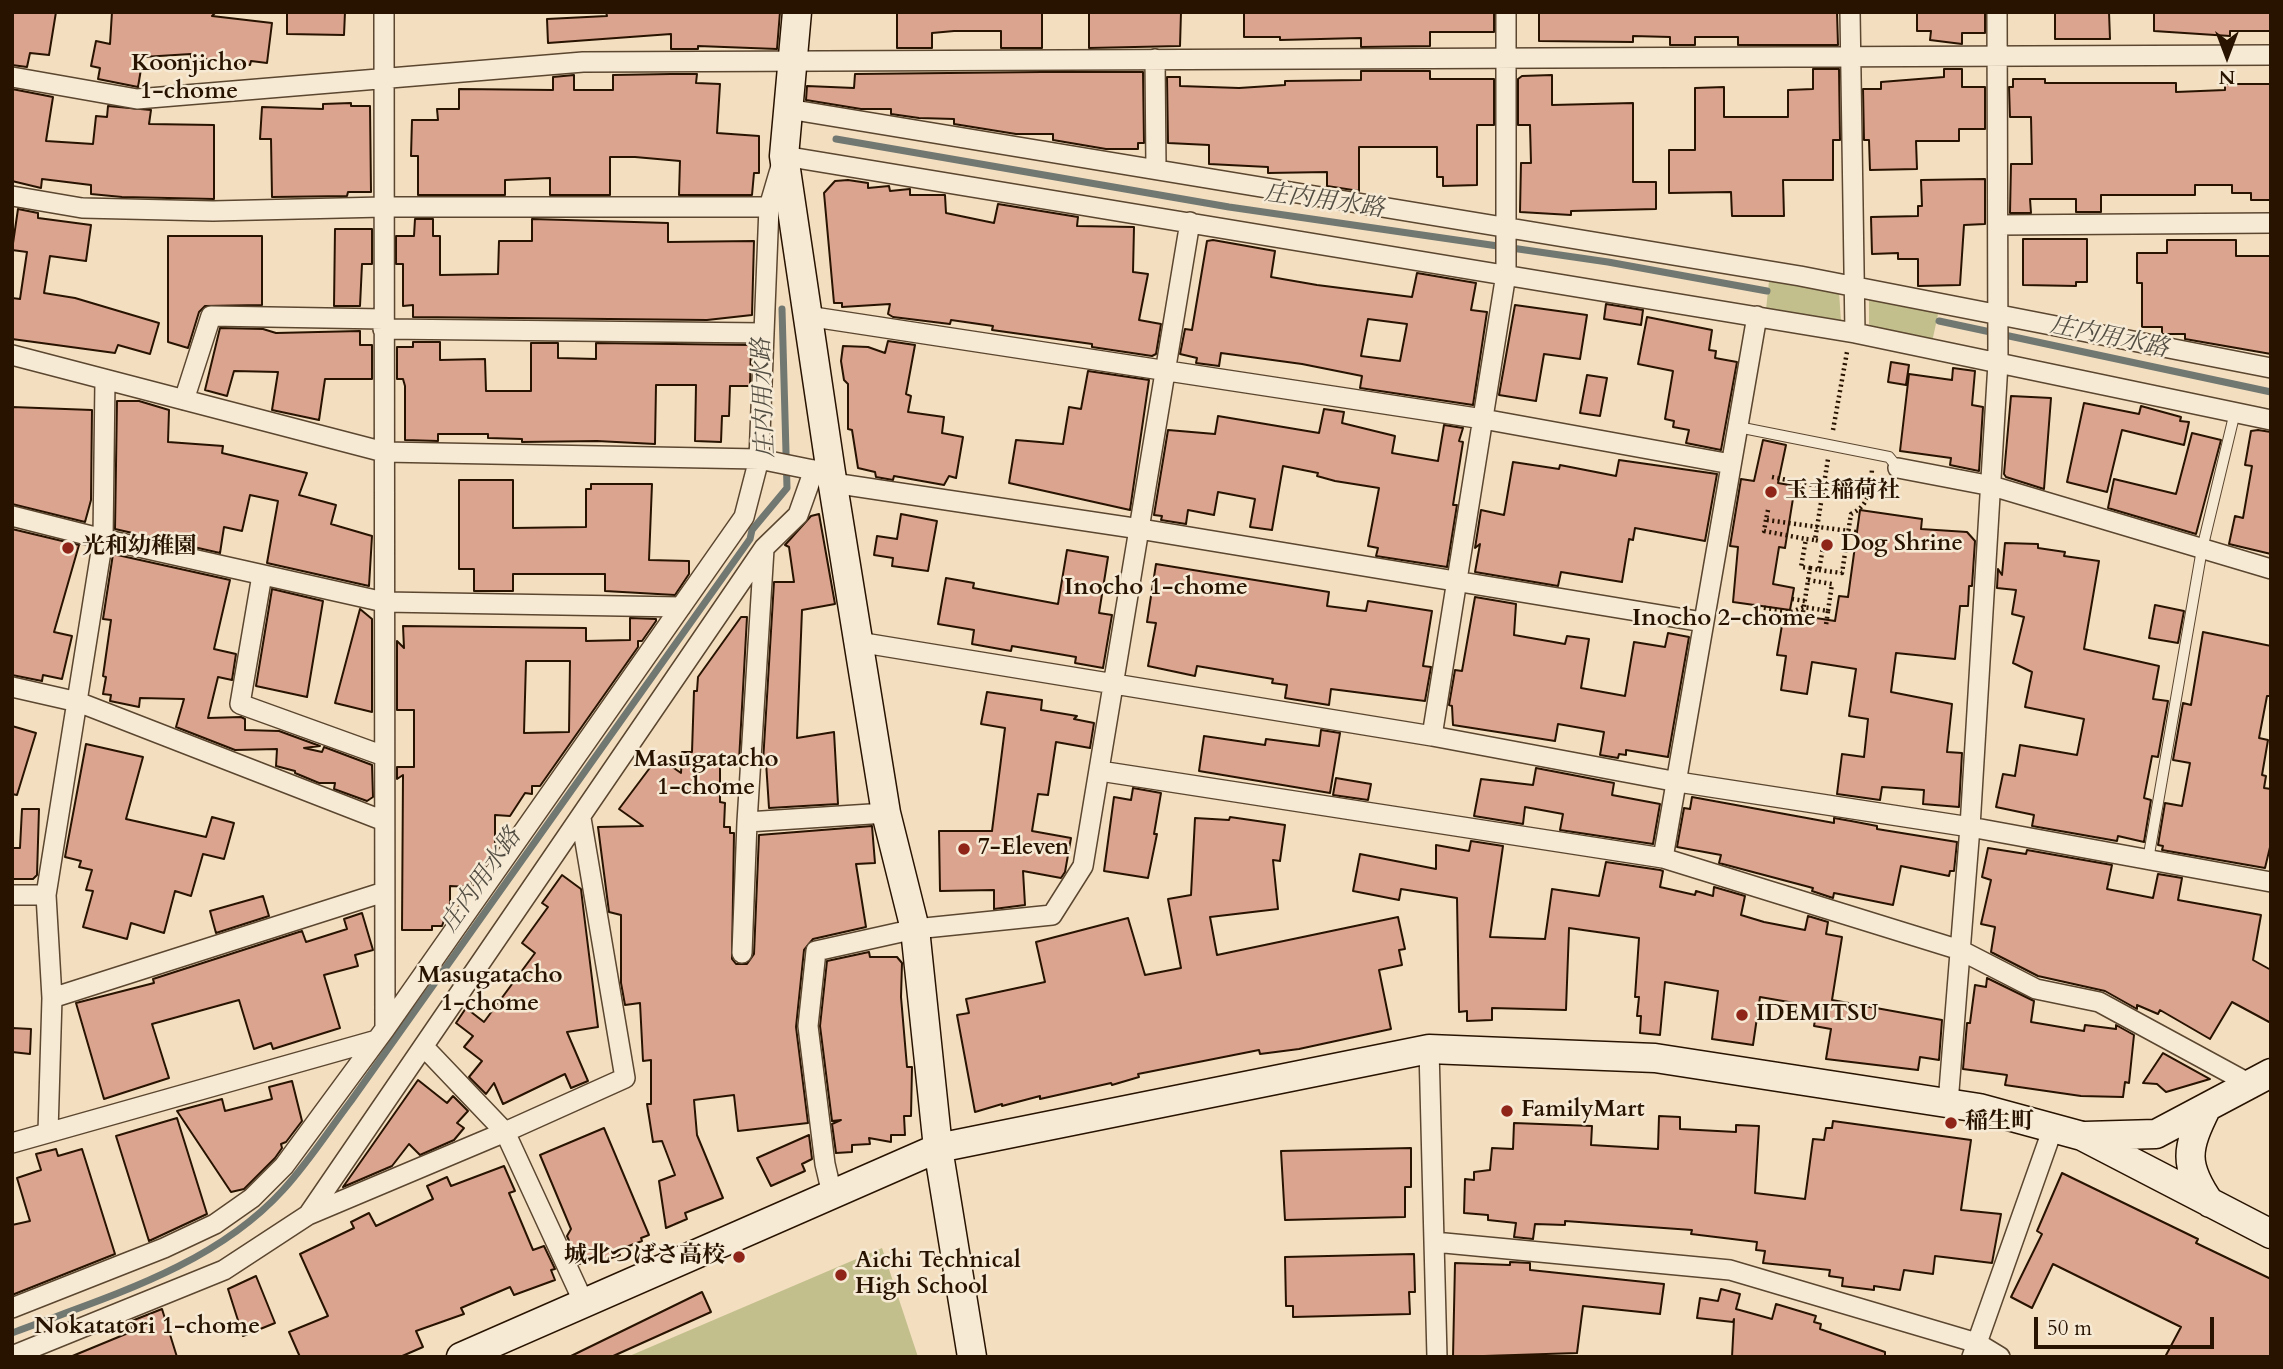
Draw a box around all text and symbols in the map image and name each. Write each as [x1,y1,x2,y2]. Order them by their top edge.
north arrow [2192,21,2262,91]
district label: Koonjicho 1-chome [131,50,247,106]
text: N [2219,64,2235,90]
water label: 庄内用水路 [1263,179,1385,225]
water label: 庄内用水路 [2047,311,2171,365]
water label: 庄内用水路 [749,338,781,458]
place label: 玉主稲荷社 [1785,478,1900,506]
marker: 玉主稲荷社 [1763,484,1779,500]
place label: Dog Shrine [1841,531,1963,559]
place label: 光和幼稚園 [82,534,197,562]
marker: Dog Shrine [1819,537,1835,553]
marker: 光和幼稚園 [60,540,76,556]
district label: Inocho 1-chome [1064,574,1248,602]
district label: Inocho 2-chome [1632,605,1816,633]
district label: Masugatacho 1-chome [633,746,779,802]
water label: 庄内用水路 [436,824,528,938]
place label: 7-Eleven [978,835,1070,863]
marker: 7-Eleven [956,841,972,857]
district label: Masugatacho 1-chome [417,962,563,1018]
place label: IDEMITSU [1756,1001,1878,1029]
marker: IDEMITSU [1734,1007,1750,1023]
place label: FamilyMart [1521,1097,1645,1125]
marker: FamilyMart [1499,1103,1515,1119]
place label: 稲生町 [1965,1109,2034,1137]
marker: 稲生町 [1943,1115,1959,1131]
place label: 城北つばさ高校 [564,1243,725,1271]
place label: Aichi Technical High School [855,1248,1021,1302]
marker: 城北つばさ高校 [731,1249,747,1265]
marker: Aichi Technical High School [833,1267,849,1283]
scale bar [2038,1302,2218,1346]
district label: Nokatatori 1-chome [34,1313,260,1341]
text: 50 m [2047,1314,2092,1343]

